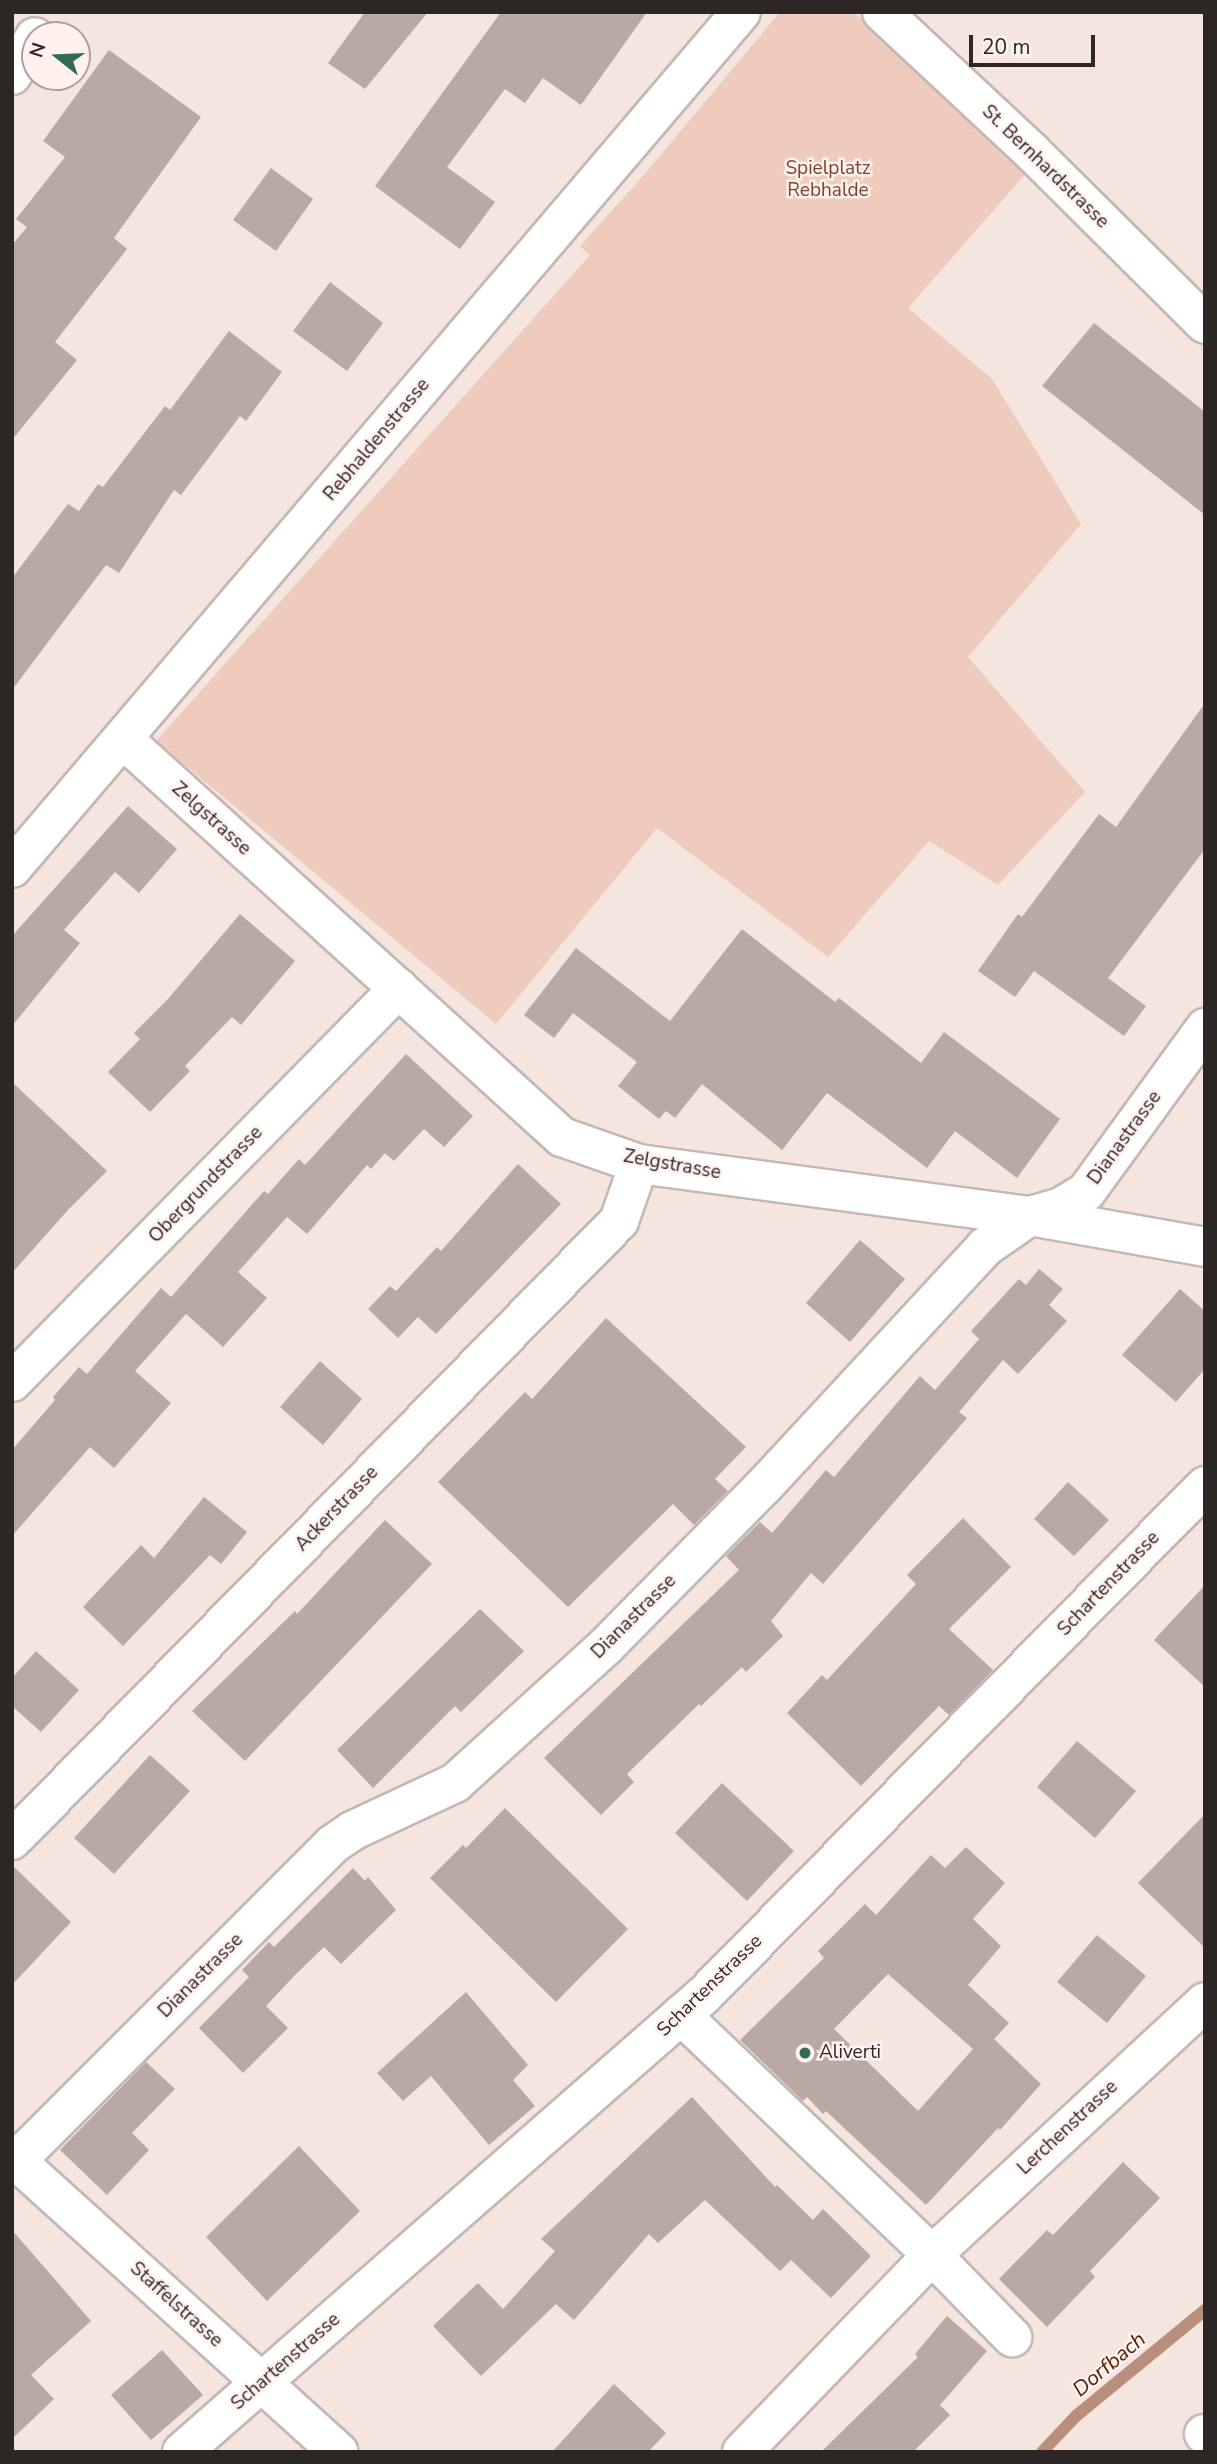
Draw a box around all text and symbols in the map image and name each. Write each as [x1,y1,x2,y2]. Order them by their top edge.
north arrow [21,21,91,91]
scale bar [972,21,1098,65]
text: 20 m [982,33,1031,61]
text: N [23,39,52,61]
street label: St. Bernhardstrasse [977,101,1113,233]
park label: Spielplatz Rebhalde [785,158,871,202]
street label: Rebhaldenstrasse [319,374,435,506]
street label: Zelgstrasse [167,778,255,860]
street label: Dianastrasse [1083,1087,1167,1189]
street label: Obergrundstrasse [144,1122,268,1248]
street label: Zelgstrasse [622,1145,722,1185]
street label: Ackerstrasse [291,1462,383,1556]
street label: Schartenstrasse [1053,1527,1165,1641]
street label: Dianastrasse [587,1570,681,1664]
street label: Dianastrasse [154,1929,248,2023]
street label: Schartenstrasse [653,1930,767,2042]
place label: Aliverti [819,2042,881,2064]
marker: Aliverti [797,2045,813,2061]
street label: Lerchenstrasse [1013,2076,1123,2180]
street label: Staffelstrasse [125,2257,227,2353]
street label: Schartenstrasse [227,2308,345,2416]
water label: Dorfbach [1067,2326,1151,2402]

